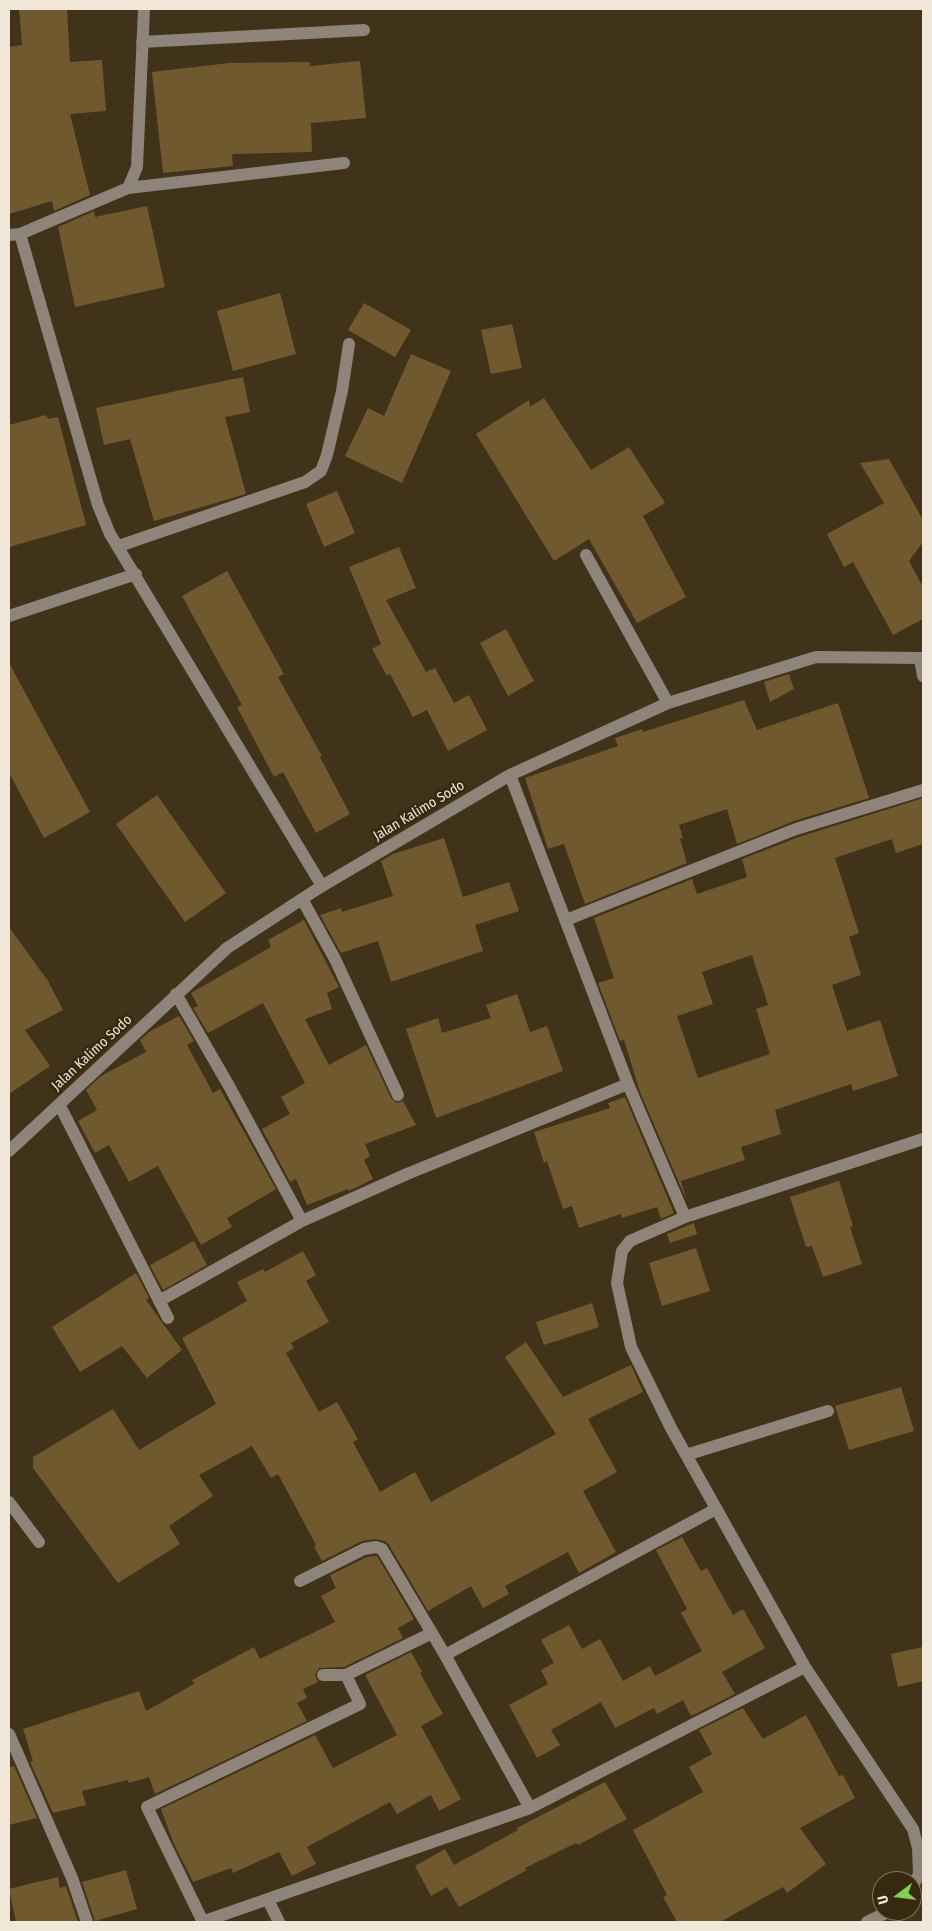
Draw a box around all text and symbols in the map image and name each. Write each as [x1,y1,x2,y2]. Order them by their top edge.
street label: Jalan Kalimo Sodo [370,777,468,845]
street label: Jalan Kalimo Sodo [48,1012,136,1094]
north arrow [872,1871,922,1921]
text: U [874,1894,892,1906]

